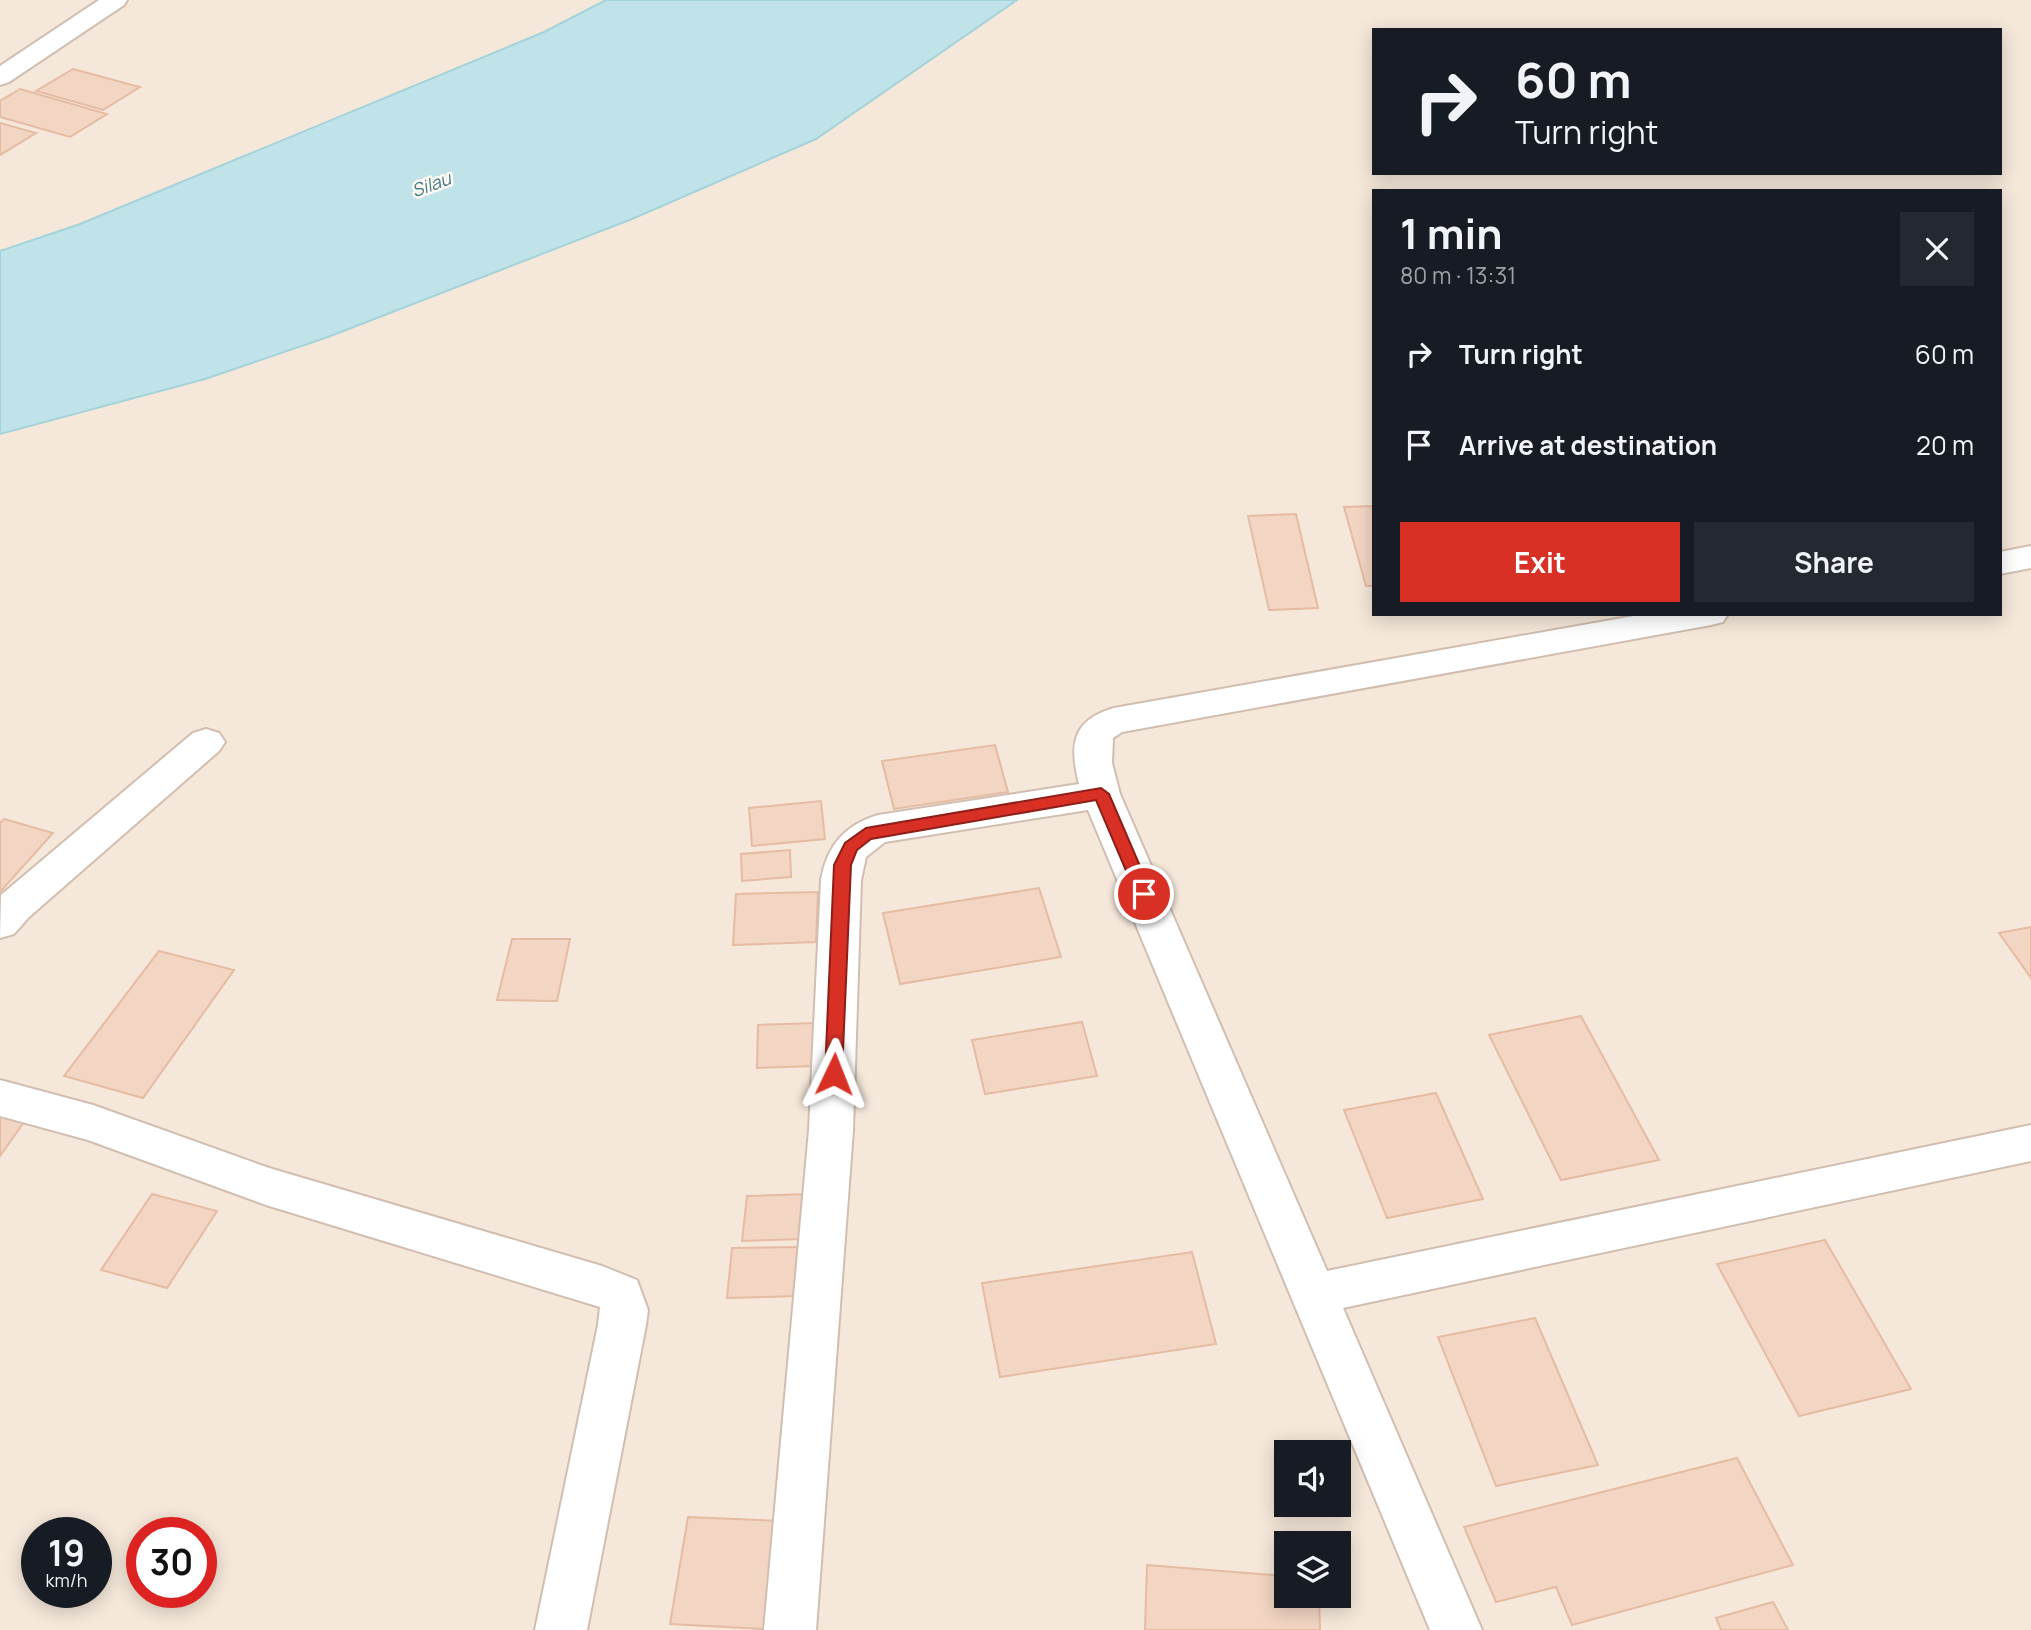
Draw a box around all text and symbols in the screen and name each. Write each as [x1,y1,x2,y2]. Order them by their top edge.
text: 60 m [1515,46,1632,113]
icon: right [1400,56,1491,147]
text: Turn right [1515,110,1658,154]
water label: Silau [408,165,455,202]
text: 1 min [1400,204,1503,262]
button: close [1900,212,1974,286]
text: 80 m · 13:31 [1400,259,1516,291]
icon: right [1400,335,1438,373]
text: Turn right [1459,336,1583,372]
text: 60 m [1915,336,1974,372]
icon: arrive [1400,426,1438,464]
text: Arrive at destination [1459,427,1717,463]
text: 20 m [1916,427,1974,463]
button: Exit [1400,522,1680,602]
button: Share [1694,522,1974,602]
pin [1114,864,1174,924]
icon: arrive [1125,875,1163,913]
position arrow [797,1037,871,1111]
map controls [1274,1440,1351,1608]
button: sound [1274,1440,1351,1517]
speed limit sign: 30 [126,1517,217,1608]
text: 19 [48,1529,85,1577]
button: layers [1274,1531,1351,1608]
text: km/h [46,1568,87,1592]

